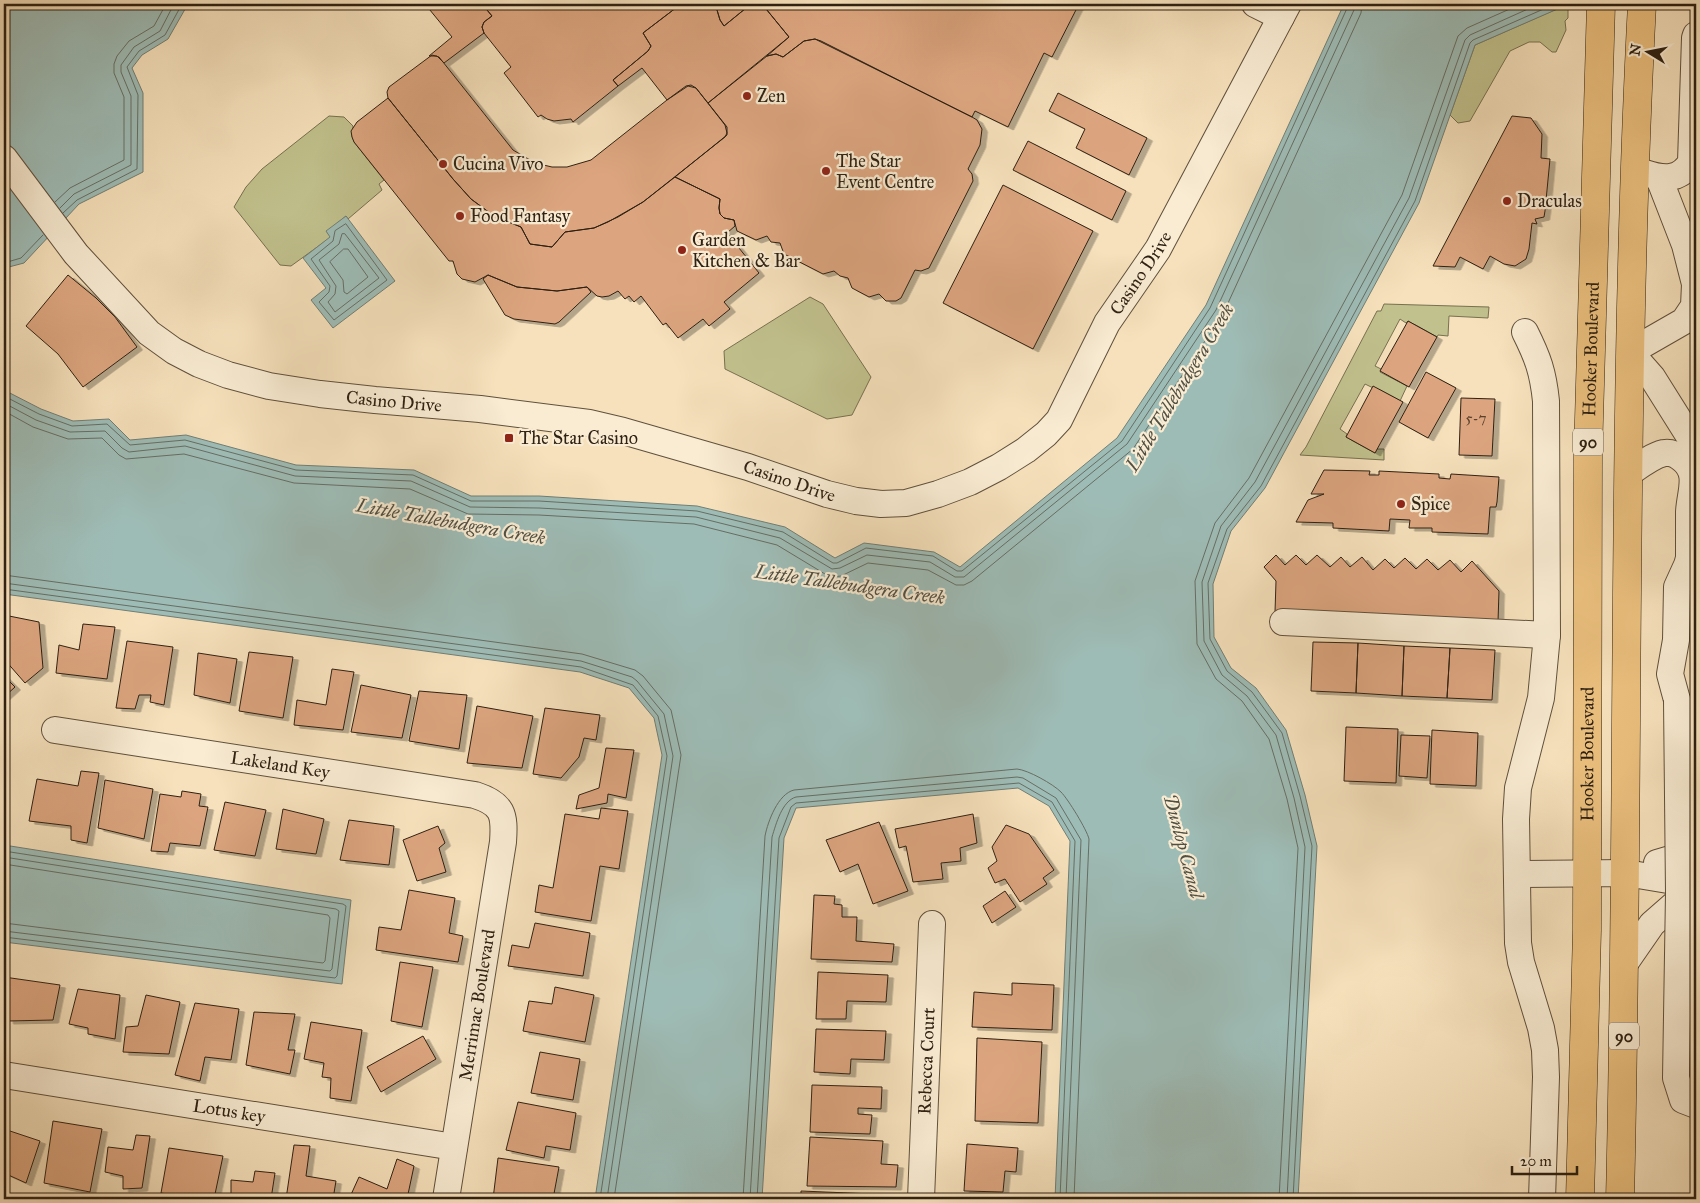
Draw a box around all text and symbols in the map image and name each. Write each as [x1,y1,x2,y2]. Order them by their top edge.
north arrow [1622,28,1672,78]
text: N [1626,42,1645,57]
place label: Zen [757,85,786,107]
marker: Zen [741,90,753,102]
place label: The Star Event Centre [836,150,934,193]
place label: Cucina Vivo [453,153,544,175]
marker: Cucina Vivo [437,158,449,170]
marker: The Star Event Centre [820,165,832,177]
place label: Draculas [1517,190,1582,212]
marker: Draculas [1501,195,1513,207]
place label: Food Fantasy [470,205,571,227]
marker: Food Fantasy [454,210,466,222]
street label: Casino Drive [1105,228,1176,319]
place label: Garden Kitchen & Bar [692,229,800,272]
marker: Garden Kitchen & Bar [676,244,688,256]
street label: Hooker Boulevard [1578,281,1604,417]
water label: Little Tallebudgera Creek [1120,299,1239,476]
street label: Casino Drive [345,386,443,417]
house number: 5-7 [1465,409,1487,427]
place label: The Star Casino [519,427,638,449]
road number: 90 [1573,428,1603,456]
marker: The Star Casino [503,432,515,444]
street label: Casino Drive [740,455,838,507]
water label: Little Tallebudgera Creek [354,493,548,550]
place label: Spice [1411,493,1450,515]
marker: Spice [1395,498,1407,510]
water label: Little Tallebudgera Creek [753,560,947,609]
street label: Hooker Boulevard [1576,687,1599,822]
street label: Lakeland Key [229,746,332,783]
water label: Dunlop Canal [1158,792,1209,903]
street label: Merrimac Boulevard [454,928,500,1082]
street label: Rebecca Court [913,1006,940,1115]
road number: 90 [1609,1022,1639,1050]
street label: Lotus key [191,1094,267,1128]
scale bar [1512,1143,1578,1175]
text: 20 m [1520,1152,1552,1170]

